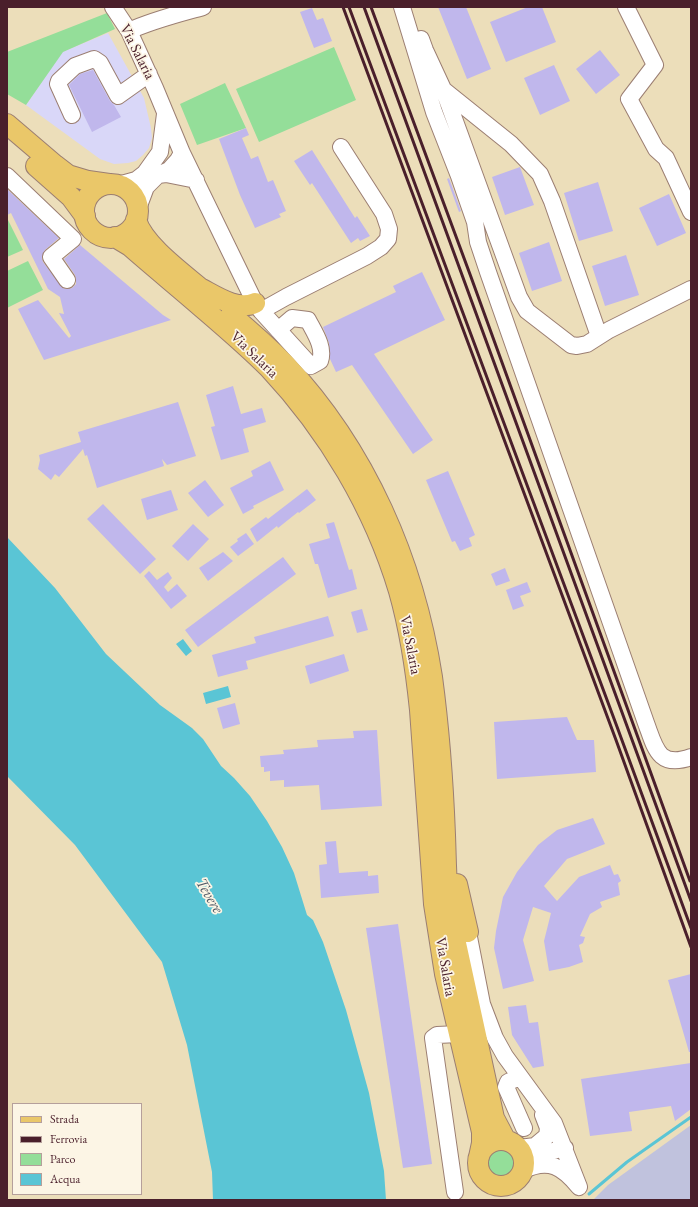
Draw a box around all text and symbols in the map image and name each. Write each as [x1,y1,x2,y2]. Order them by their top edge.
street label: Via Salaria [115,21,159,83]
street label: Via Salaria [226,328,282,382]
street label: Via Salaria [395,614,425,676]
water label: Tevere [191,875,227,917]
street label: Via Salaria [431,936,459,998]
legend [12,1103,142,1195]
text: Strada [50,1111,79,1127]
text: Ferrovia [50,1131,87,1147]
text: Parco [50,1151,75,1167]
text: Acqua [50,1171,80,1187]

